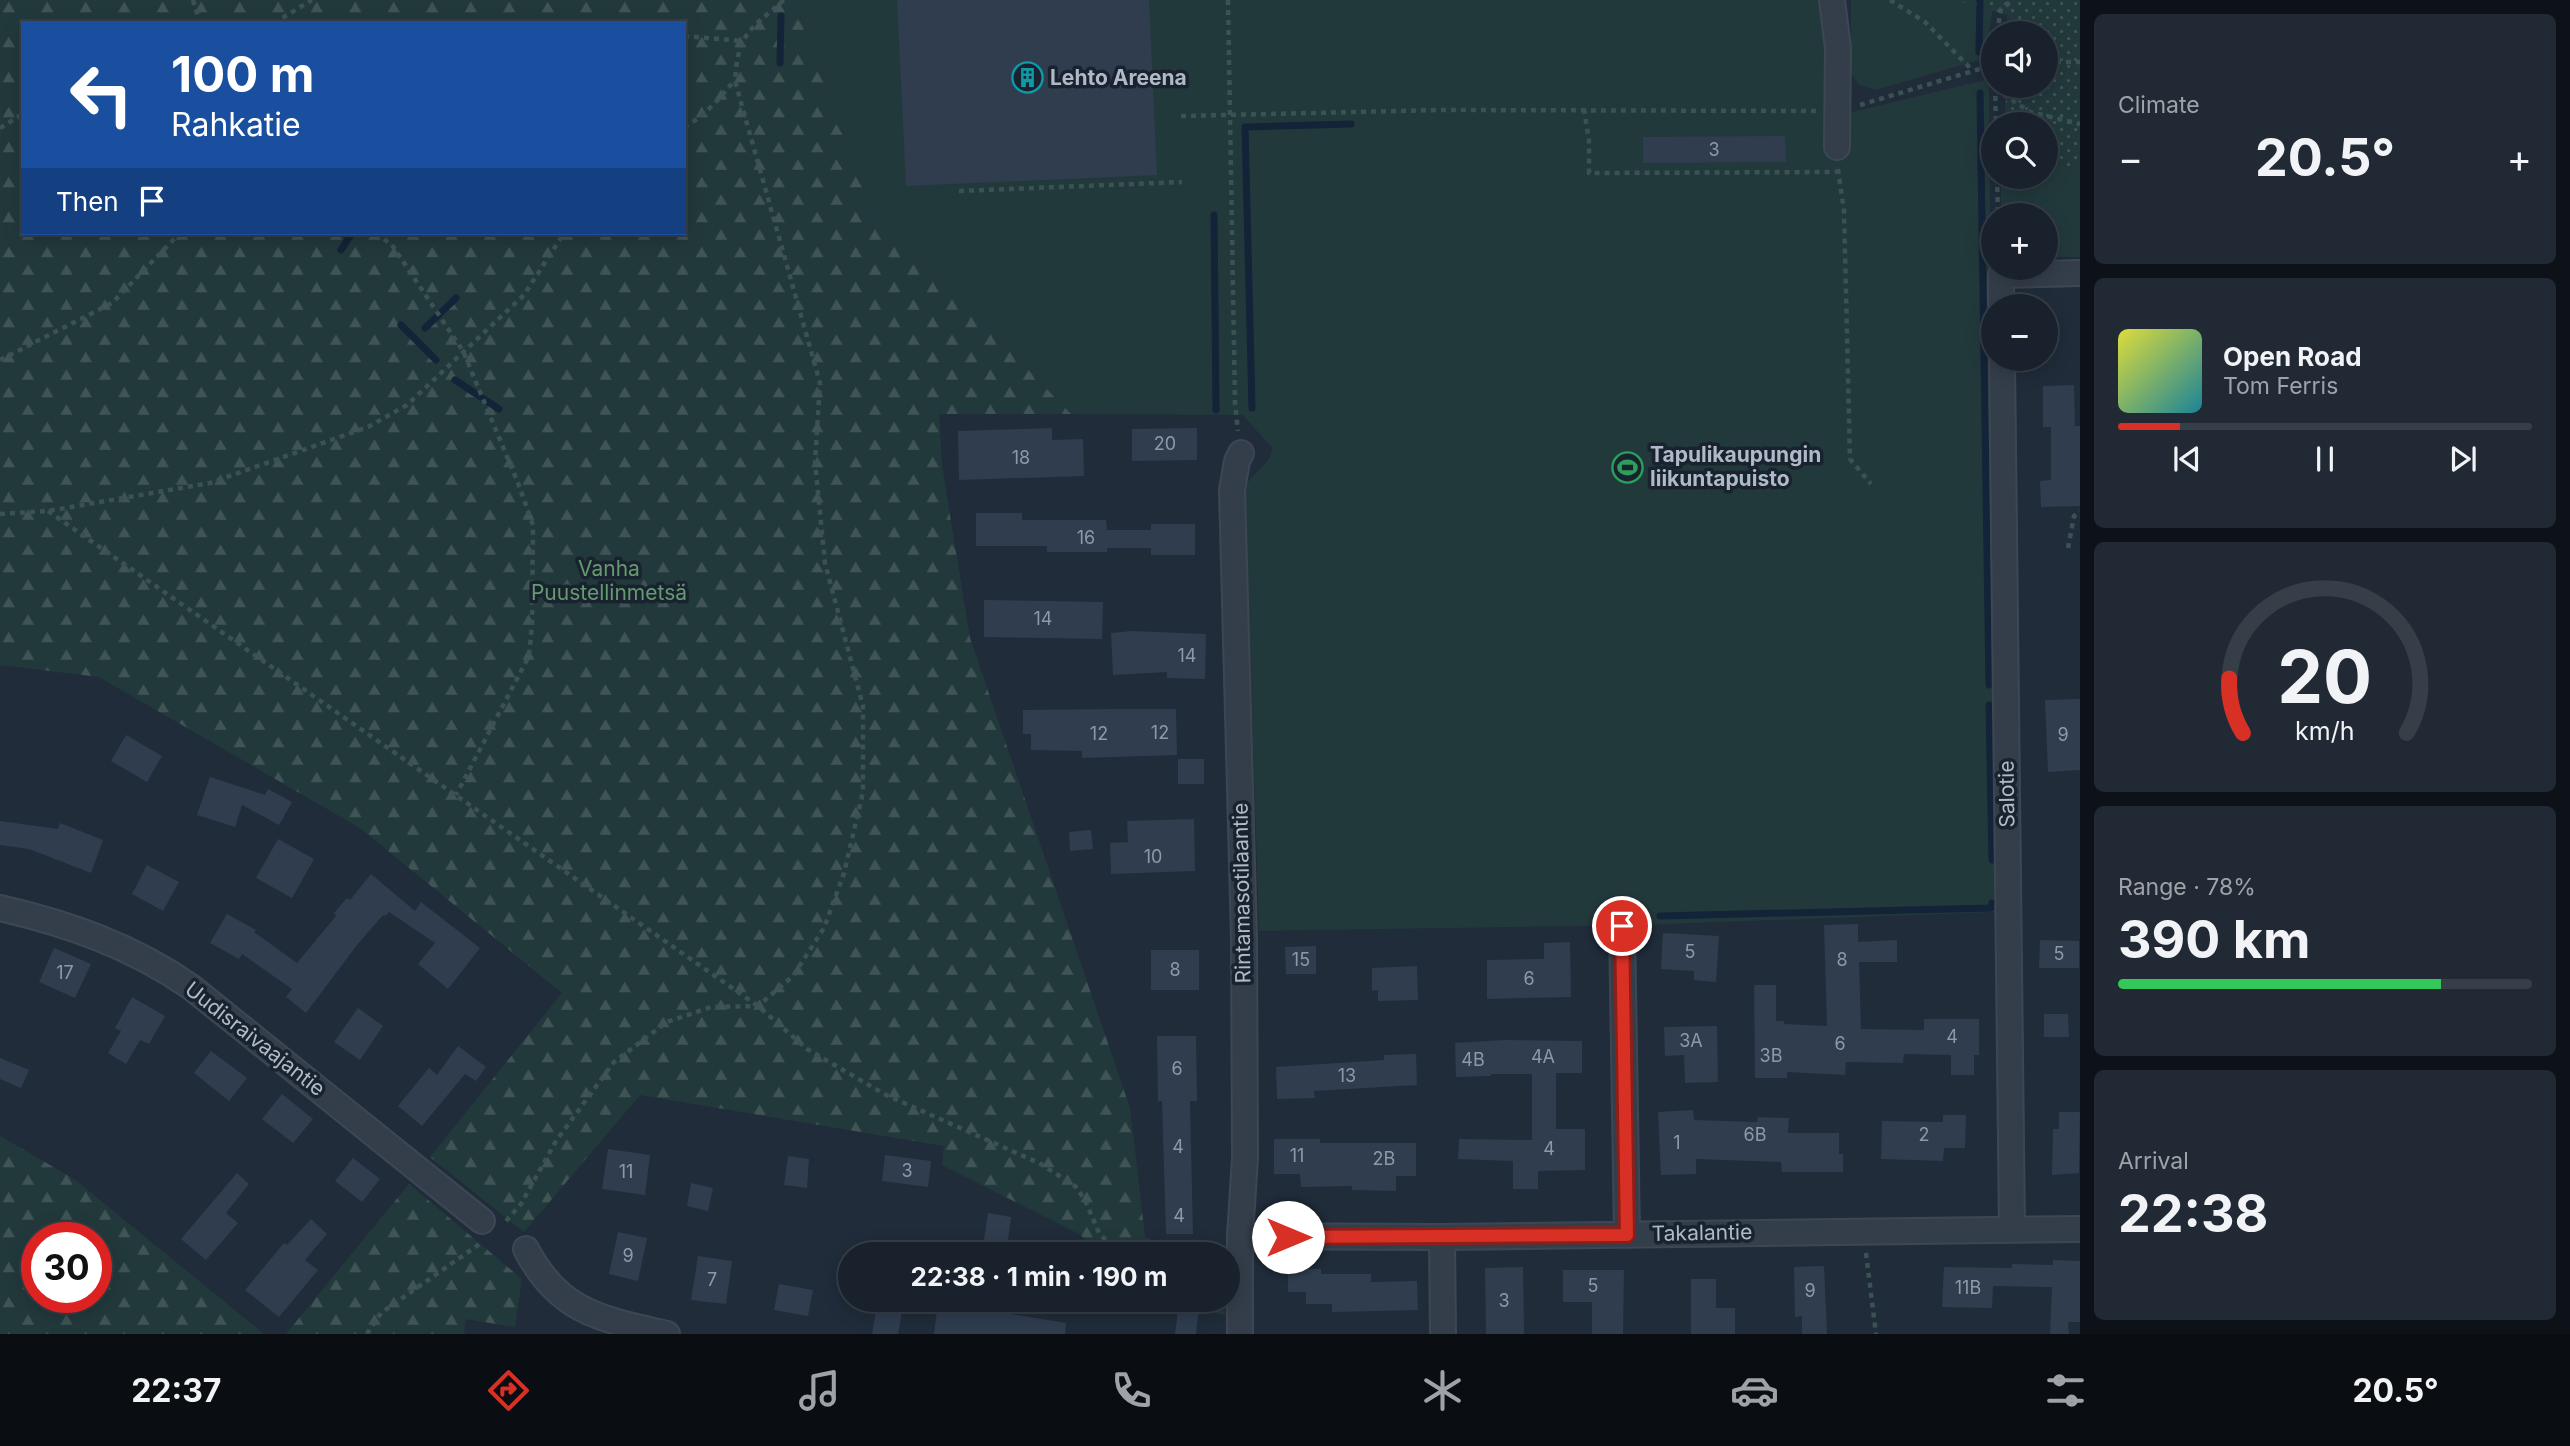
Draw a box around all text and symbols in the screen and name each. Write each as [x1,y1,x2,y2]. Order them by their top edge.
map controls [1981,21,2058,371]
button: sound [1981,21,2058,98]
text: 100 m [171,45,315,104]
icon: left [56,49,147,140]
building icon: Lehto Areena [1010,61,1044,95]
place label: Lehto Areena [1050,65,1187,90]
text: Climate [2118,91,2200,119]
text: Rahkatie [171,105,301,144]
button: search [1981,112,2058,189]
text: 20.5° [2255,126,2395,189]
text: − [2118,135,2143,181]
text: + [2507,135,2532,181]
house number: 3 [1708,139,1720,160]
icon: arrive [133,182,171,220]
text: Then [56,186,119,217]
button: + [1981,203,2058,280]
button: − [1981,294,2058,371]
text: Open Road [2223,341,2362,372]
text: Tom Ferris [2223,372,2338,400]
house number: 20 [1154,433,1176,454]
icon: previous [2168,440,2206,478]
icon: pause [2306,440,2344,478]
icon: next [2444,440,2482,478]
place label: Tapulikaupungin liikuntapuisto [1650,442,1821,491]
house number: 18 [1012,447,1030,468]
sports icon: Tapulikaupungin liikuntapuisto [1610,450,1644,484]
house number: 16 [1077,527,1095,548]
park label: Vanha Puustellinmetsä [531,556,687,605]
house number: 14 [1034,608,1052,629]
text: 20 [2278,632,2372,721]
house number: 14 [1178,645,1196,666]
text: km/h [2295,716,2355,746]
house number: 12 [1151,722,1169,743]
house number: 12 [1090,723,1108,744]
house number: 9 [2057,724,2069,745]
street label: Salotie [1993,760,2020,828]
street label: Rintamasotilaantie [1227,802,1256,984]
house number: 10 [1144,846,1162,867]
text: Range · 78% [2118,873,2256,901]
pin [1592,896,1652,956]
icon: arrive [1603,907,1641,945]
text: 390 km [2118,908,2310,971]
house number: 5 [1685,941,1695,962]
house number: 5 [2054,943,2064,964]
house number: 15 [1292,949,1310,970]
house number: 8 [1836,949,1848,970]
house number: 8 [1169,959,1181,980]
house number: 17 [56,962,74,983]
house number: 6 [1523,968,1535,989]
street label: Uudisraivaajantie [180,976,330,1101]
house number: 4 [1946,1026,1958,1047]
house number: 3A [1679,1030,1703,1051]
house number: 6 [1834,1033,1846,1054]
house number: 3B [1760,1045,1782,1066]
house number: 4A [1531,1046,1555,1067]
house number: 4B [1461,1049,1485,1070]
house number: 6 [1171,1058,1183,1079]
house number: 13 [1338,1065,1356,1086]
house number: 6B [1744,1124,1766,1145]
house number: 2 [1919,1124,1929,1145]
house number: 1 [1673,1132,1681,1153]
house number: 4 [1172,1136,1184,1157]
house number: 4 [1543,1138,1555,1159]
house number: 11 [1290,1145,1304,1166]
text: Arrival [2118,1147,2189,1175]
house number: 2B [1373,1148,1395,1169]
house number: 3 [901,1160,913,1181]
house number: 11 [619,1161,633,1182]
text: 22:38 [2118,1182,2268,1245]
position arrow [1251,1200,1325,1274]
house number: 4 [1173,1205,1185,1226]
street label: Takalantie [1651,1219,1753,1246]
speed limit sign: 30 [21,1222,112,1313]
house number: 9 [622,1245,634,1266]
text: 22:38 · 1 min · 190 m [911,1261,1167,1292]
house number: 7 [707,1269,717,1290]
house number: 5 [1588,1275,1598,1296]
house number: 11B [1955,1277,1981,1298]
house number: 9 [1804,1280,1816,1301]
house number: 3 [1498,1290,1510,1311]
icon: directions [484,1366,533,1415]
icon: music [795,1366,844,1415]
icon: phone [1107,1366,1156,1415]
icon: climate [1418,1366,1467,1415]
icon: car [1730,1366,1779,1415]
icon: filters [2041,1366,2090,1415]
text: 22:37 [131,1371,221,1410]
text: 20.5° [2352,1371,2439,1410]

